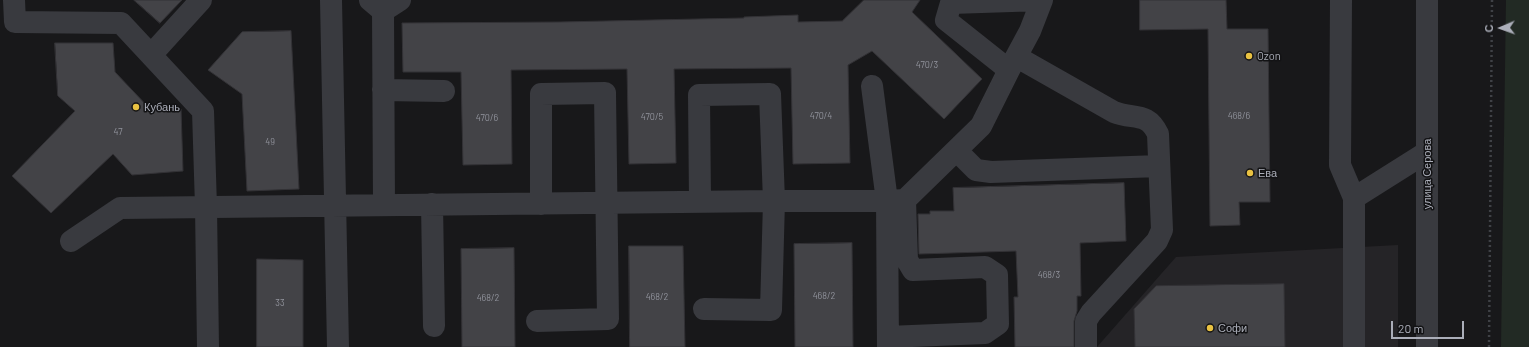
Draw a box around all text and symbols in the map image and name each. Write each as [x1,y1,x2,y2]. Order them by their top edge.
north arrow [1481,8,1521,48]
text: С [1482,24,1495,33]
place label: Ozon [1257,49,1281,63]
marker: Ozon [1244,51,1254,61]
house number: 470/3 [916,60,938,70]
place label: Кубань [144,100,180,114]
marker: Кубань [131,102,141,112]
house number: 470/4 [810,111,832,121]
house number: 468/6 [1228,111,1250,121]
house number: 470/5 [641,112,663,122]
house number: 470/6 [476,113,498,123]
house number: 47 [114,127,122,137]
house number: 49 [265,137,275,147]
street label: улица Серова [1420,139,1434,209]
place label: Ева [1258,166,1277,180]
marker: Ева [1245,168,1255,178]
house number: 468/3 [1038,270,1060,280]
house number: 468/2 [813,291,835,301]
house number: 468/2 [646,292,668,302]
house number: 468/2 [477,293,499,303]
house number: 33 [275,298,285,308]
scale bar [1393,313,1466,339]
place label: Софи [1218,321,1247,335]
text: 20 m [1398,321,1424,335]
marker: Софи [1205,323,1215,333]

